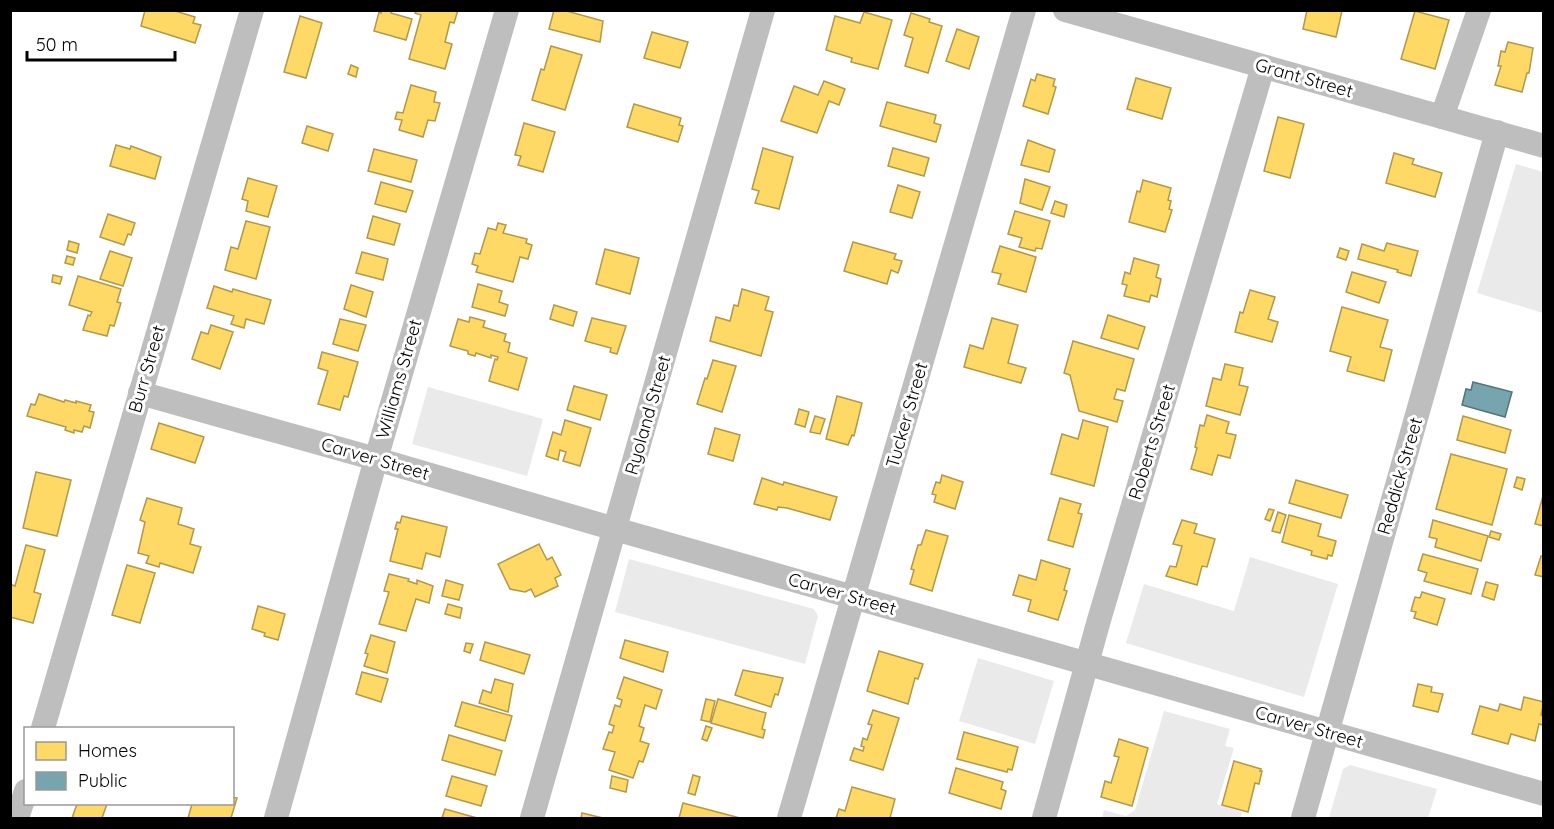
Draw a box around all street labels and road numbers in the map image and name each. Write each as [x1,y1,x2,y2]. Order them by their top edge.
street label: Grant Street [1253,53,1356,102]
street label: Williams Street [370,316,427,441]
street label: Burr Street [123,322,170,415]
street label: Ryoland Street [619,352,676,477]
street label: Tucker Street [880,359,933,470]
street label: Roberts Street [1123,381,1180,503]
street label: Reddick Street [1372,415,1427,537]
street label: Carver Street [319,432,432,485]
street label: Carver Street [786,567,899,620]
street label: Carver Street [1253,700,1366,753]

